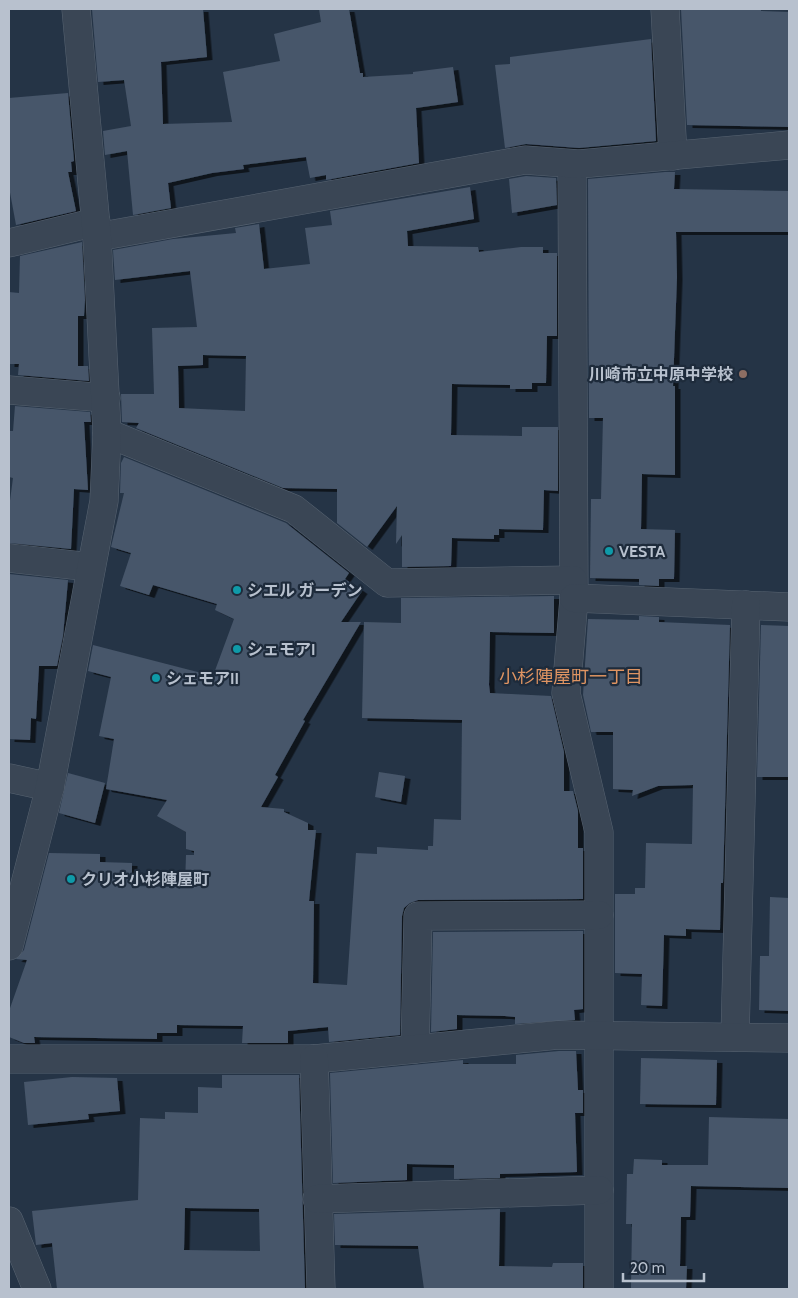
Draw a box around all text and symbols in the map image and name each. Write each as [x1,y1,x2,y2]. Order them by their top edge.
place label: 川崎市立中原中学校 [589,365,733,384]
marker: 川崎市立中原中学校 [737,368,749,380]
place label: VESTA [619,542,665,561]
marker: VESTA [603,545,615,557]
place label: シエル ガーデン [247,581,363,600]
marker: シエル ガーデン [231,584,243,596]
place label: シェモアI [247,640,316,659]
marker: シェモアI [231,643,243,655]
district label: 小杉陣屋町一丁目 [499,666,643,688]
place label: シェモアII [166,669,239,688]
marker: シェモアII [150,672,162,684]
place label: クリオ小杉陣屋町 [81,870,209,889]
marker: クリオ小杉陣屋町 [65,873,77,885]
scale bar [623,1250,704,1282]
text: 20 m [630,1259,665,1277]

